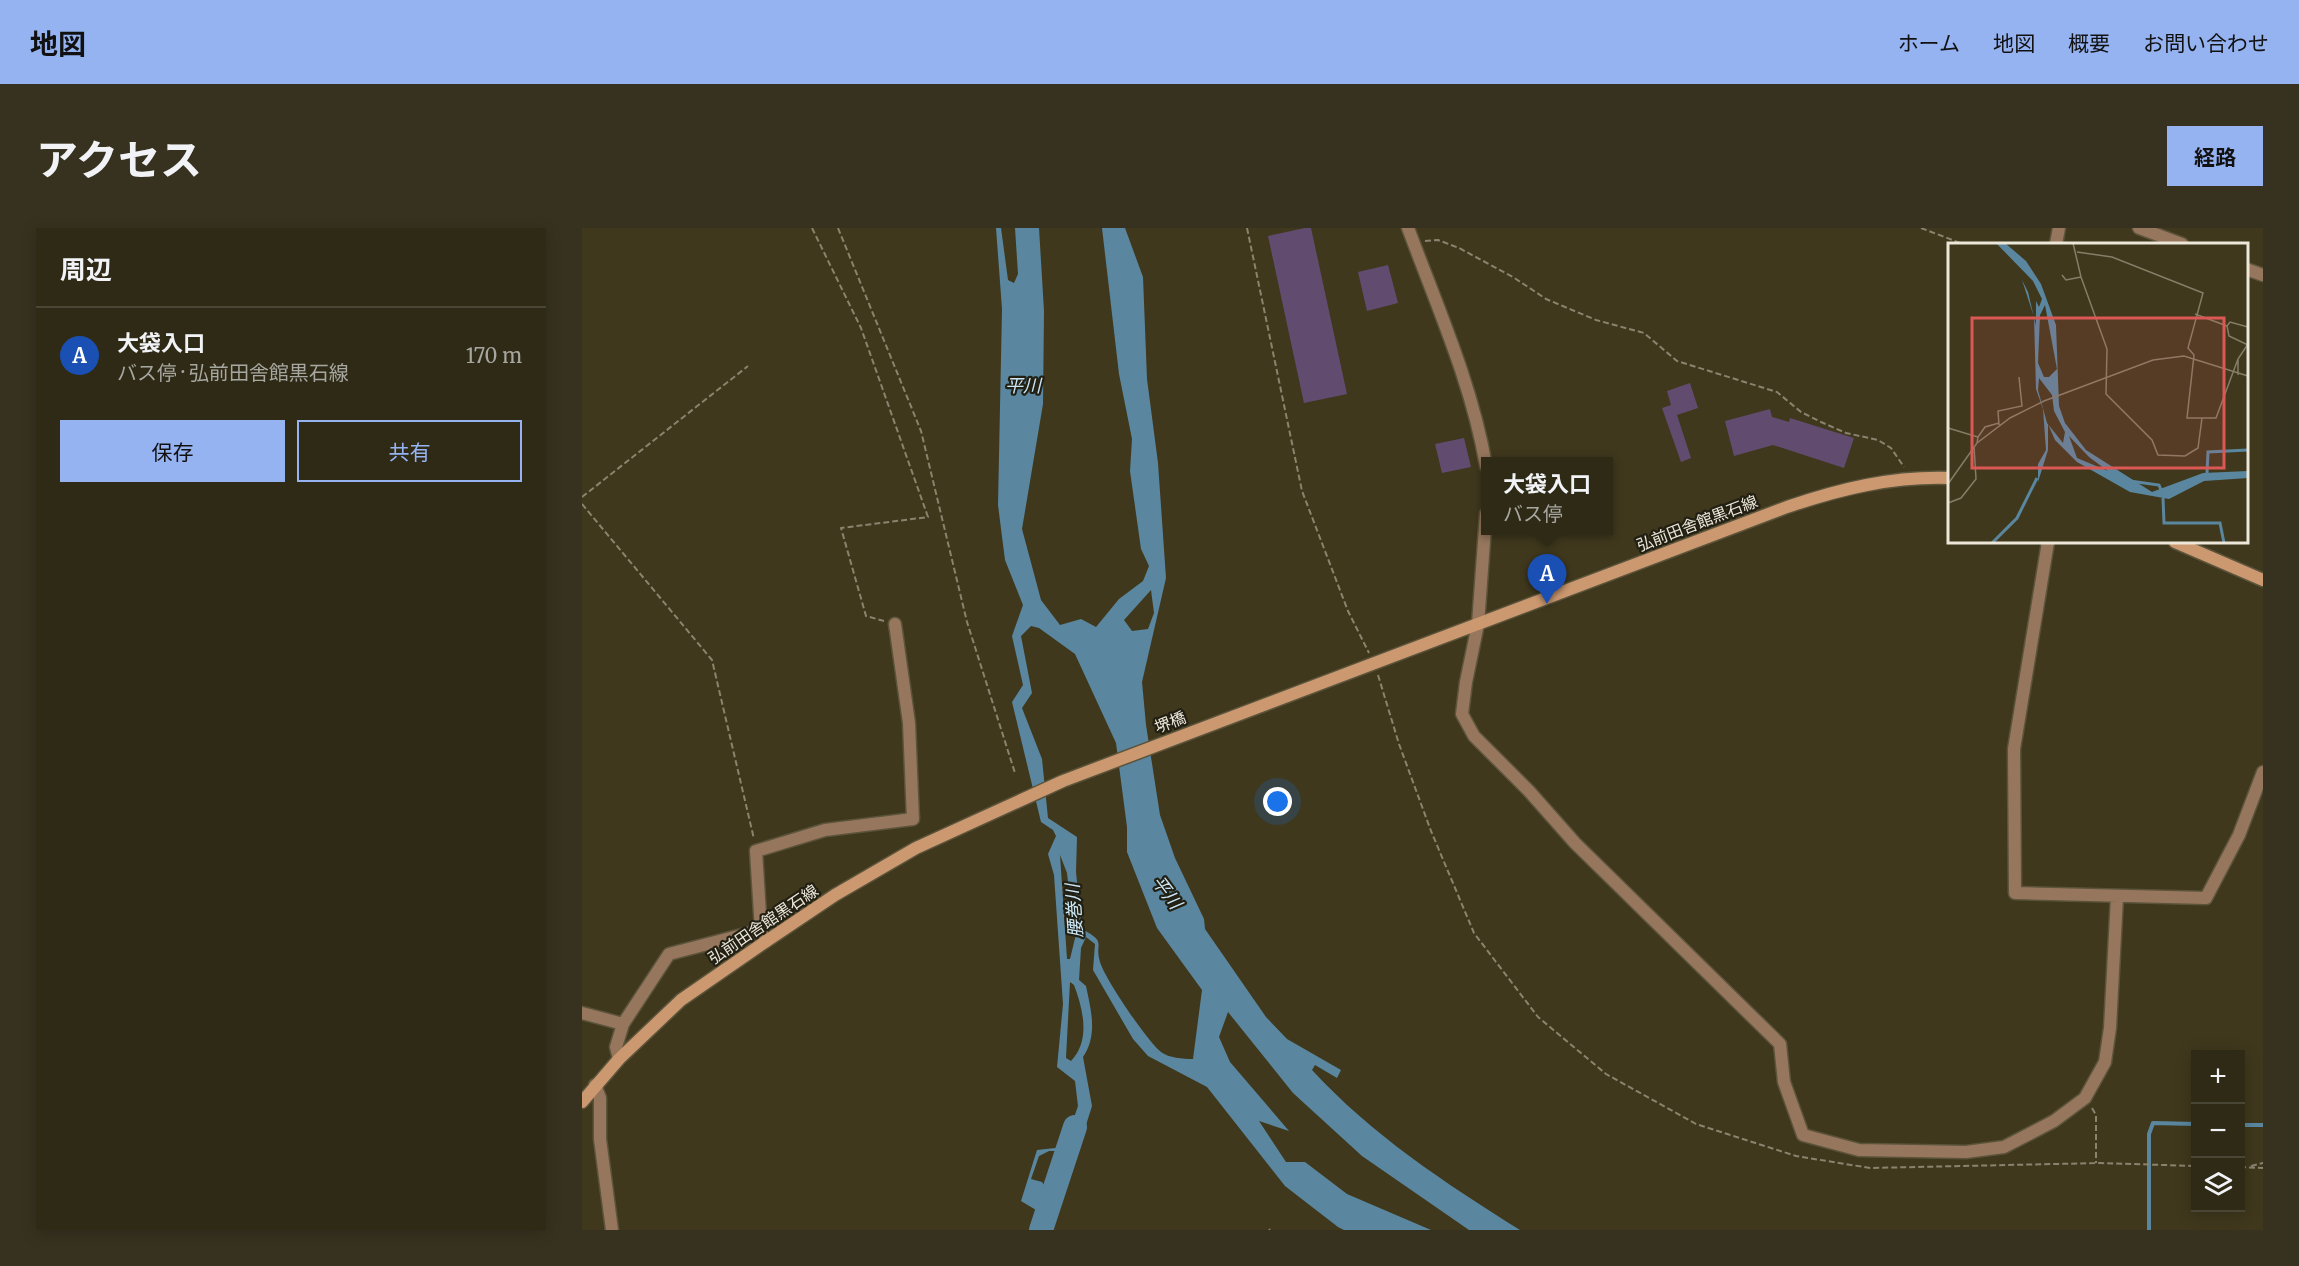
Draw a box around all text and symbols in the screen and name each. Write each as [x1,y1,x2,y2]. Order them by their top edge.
text: 地図 [30,26,86,62]
text: ホーム [1898,30,1960,57]
text: 地図 [1993,30,2035,57]
text: 概要 [2068,30,2110,57]
text: お問い合わせ [2143,30,2269,57]
button: 経路 [2167,126,2263,186]
text: アクセス [36,134,202,186]
inset map [1948,243,2248,543]
text: 周辺 [60,253,112,286]
text: 大袋入口 [117,329,205,357]
text: A [72,343,87,368]
text: 170 m [466,343,522,368]
text: バス停 · 弘前田舎館黒石線 [117,360,349,385]
water label: 平川 [1005,374,1043,397]
button: 保存 [60,420,285,482]
button: 共有 [297,420,522,482]
popup [1481,457,1613,535]
text: 大袋入口 [1503,470,1591,498]
street label: 弘前田舎館黒石線 [1634,491,1760,555]
text: バス停 [1503,501,1563,526]
pin: A [1528,554,1566,604]
street label: 堺橋 [1151,707,1189,737]
your location [1263,787,1292,816]
water label: 平川 [1147,871,1188,915]
street label: 弘前田舎館黒石線 [704,880,822,968]
water label: 腰巻川 [1061,881,1087,939]
map controls [2191,1050,2245,1212]
button: + [2191,1050,2245,1104]
button: − [2191,1104,2245,1158]
button: layers [2191,1158,2245,1212]

